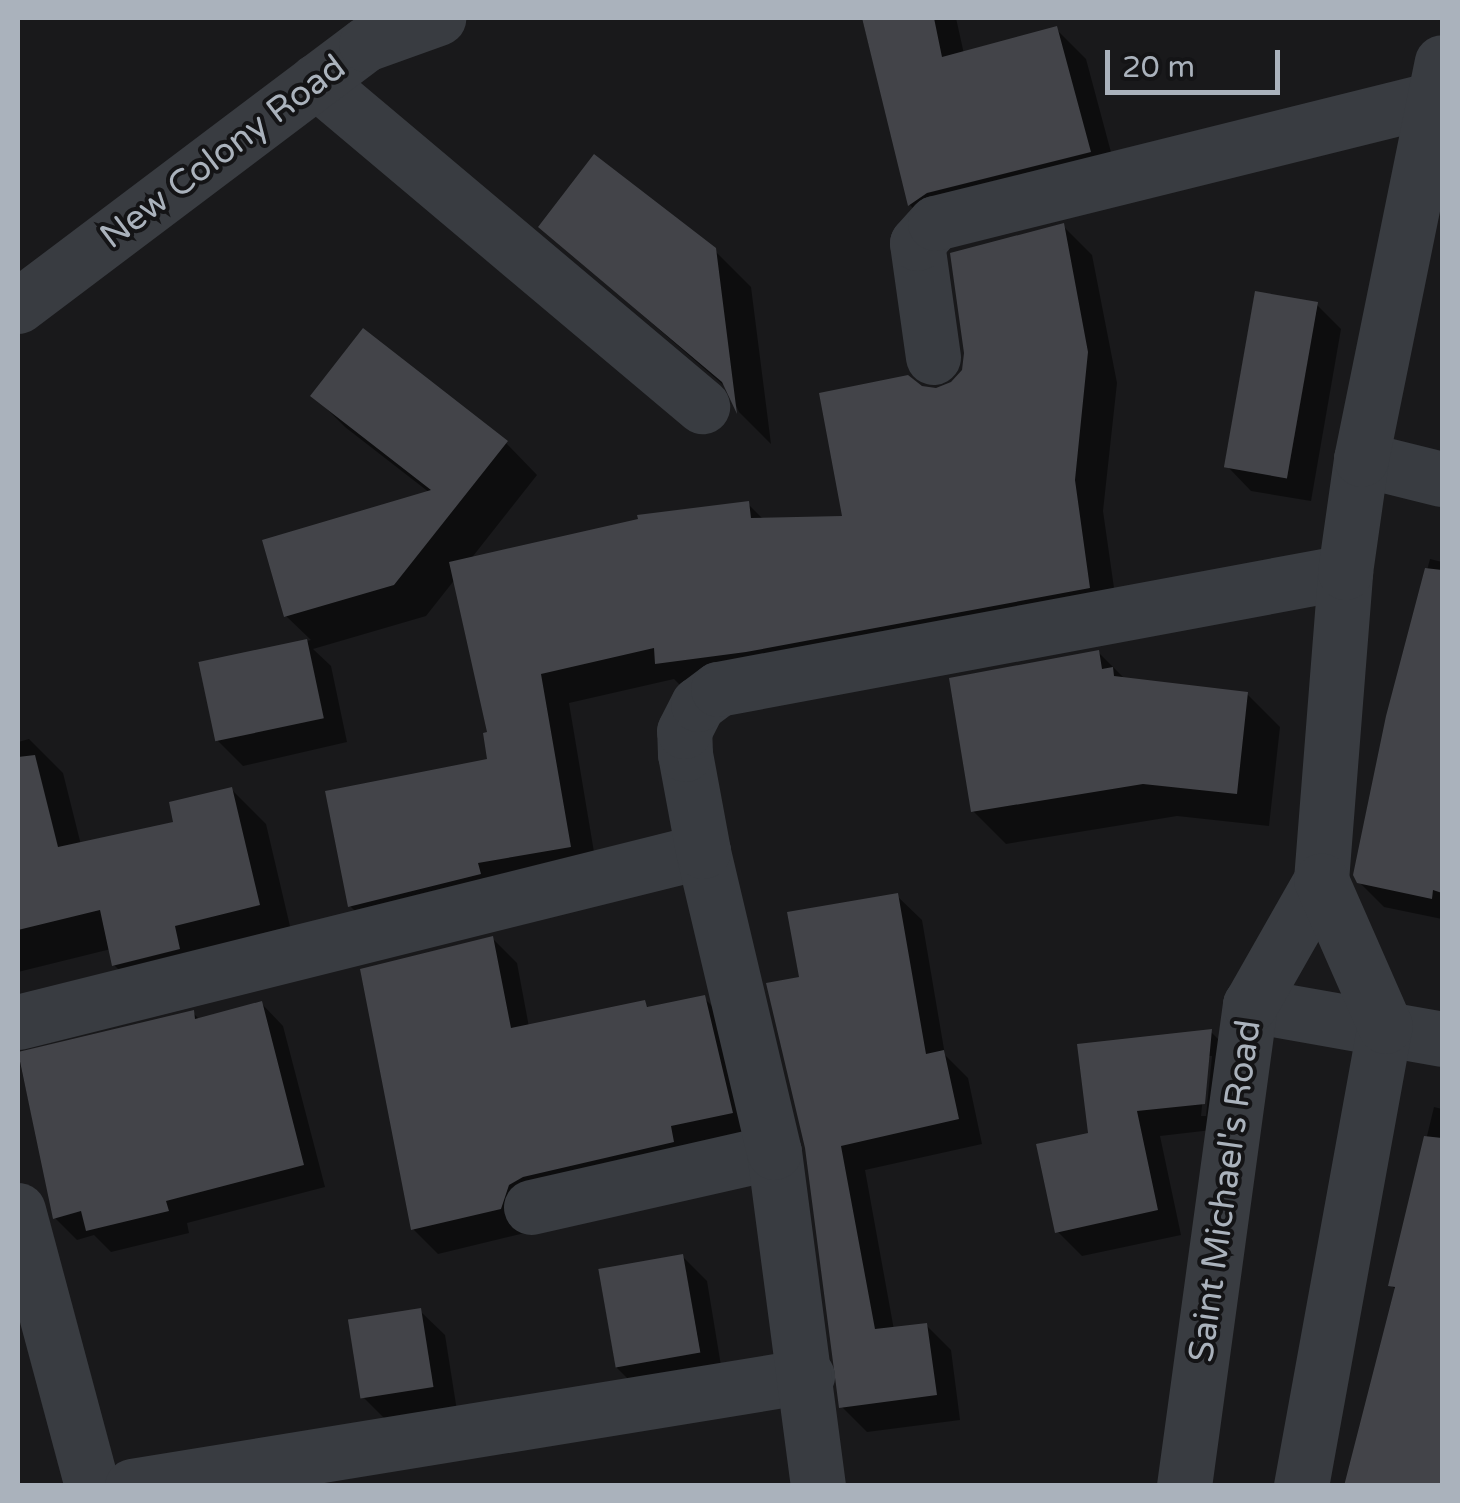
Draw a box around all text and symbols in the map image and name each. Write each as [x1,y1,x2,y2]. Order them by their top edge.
scale bar [1110,30,1285,92]
street label: New Colony Road [92,46,354,258]
text: 20 m [1122,49,1195,86]
street label: Saint Michael's Road [1180,1017,1270,1365]

